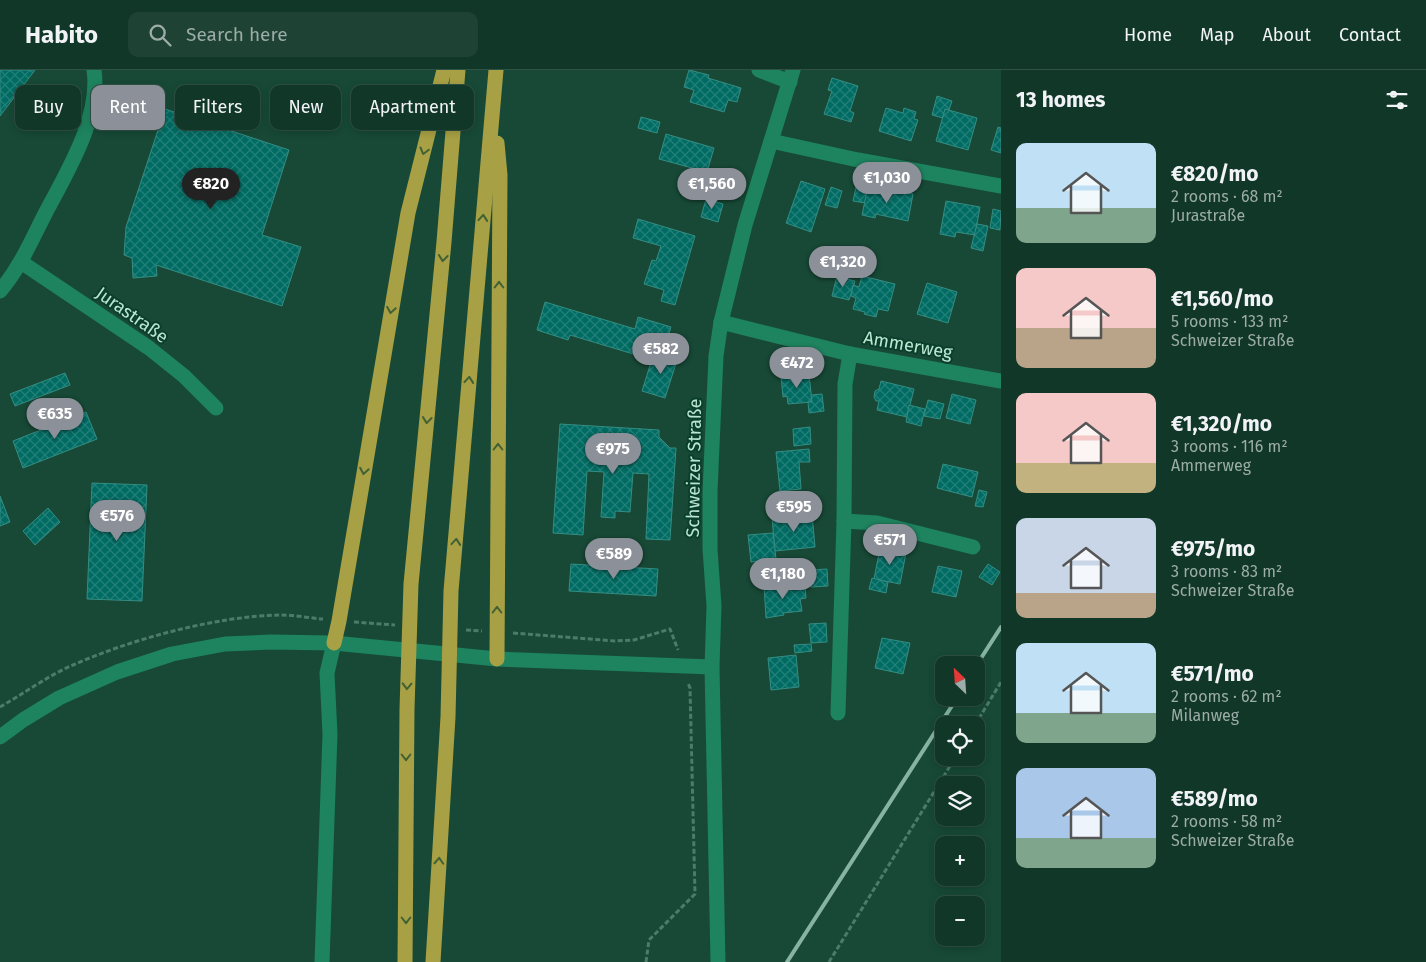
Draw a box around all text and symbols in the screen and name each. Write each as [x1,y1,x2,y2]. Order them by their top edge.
search box [128,12,478,57]
text: Habito [25,21,98,49]
icon: search [146,21,174,49]
text: Search here [186,23,288,46]
text: Home [1124,24,1172,46]
text: Map [1200,24,1234,46]
text: About [1262,24,1311,46]
text: Contact [1339,24,1401,46]
chip: Buy [15,85,81,130]
chip: Rent [91,85,165,130]
chip: Filters [175,85,260,130]
chip: New [270,85,341,130]
chip: Apartment [351,85,474,130]
icon: filters [1383,86,1411,114]
text: 13 homes [1016,87,1106,113]
one-way arrow [419,147,429,155]
text: €820/mo [1171,161,1259,187]
pin: €1,030 [846,162,928,204]
icon: home [1056,163,1116,223]
pin: €820 [181,168,241,210]
pin: €1,560 [671,168,753,210]
text: €1,030 [864,168,910,187]
text: €820 [193,174,229,193]
text: €1,560 [688,174,736,193]
text: 2 rooms · 68 m² [1171,187,1283,206]
text: Jurastraße [1171,206,1245,225]
one-way arrow [478,214,489,222]
pin: €1,320 [802,246,884,288]
text: €1,320 [820,252,866,271]
one-way arrow [437,254,448,262]
one-way arrow [494,281,504,288]
street label: Jurastraße [92,282,172,348]
text: €1,560/mo [1171,286,1273,312]
icon: home [1056,288,1116,348]
one-way arrow [387,306,397,315]
text: 5 rooms · 133 m² [1171,312,1288,331]
street label: Ammerweg [862,326,955,364]
text: Schweizer Straße [1171,331,1295,350]
pin: €582 [631,332,691,375]
text: €582 [643,339,679,358]
pin: €472 [767,346,827,389]
text: €472 [780,353,814,372]
one-way arrow [464,376,475,384]
pin: €635 [25,398,85,440]
street label: Schweizer Straße [682,398,706,538]
text: €635 [38,404,72,423]
text: €1,320/mo [1171,411,1272,437]
icon: home [1056,413,1116,473]
one-way arrow [422,416,433,424]
pin: €975 [583,432,643,475]
text: 3 rooms · 116 m² [1171,437,1288,456]
text: €975 [596,439,630,458]
one-way arrow [493,443,503,451]
text: Ammerweg [1171,456,1251,475]
one-way arrow [360,466,370,475]
pin: €595 [764,490,824,533]
text: €595 [776,497,812,516]
pin: €576 [87,500,147,542]
text: €576 [100,506,134,525]
pin: €571 [860,524,920,566]
text: €571 [874,530,906,549]
text: €975/mo [1171,536,1255,562]
one-way arrow [450,538,461,546]
pin: €589 [584,538,644,580]
icon: home [1056,538,1116,598]
text: €589 [596,544,632,563]
pin: €1,180 [742,558,824,600]
text: 3 rooms · 83 m² [1171,562,1282,581]
text: €1,180 [761,564,805,583]
text: Schweizer Straße [1171,581,1295,600]
one-way arrow [492,606,502,614]
north arrow [935,656,985,706]
map controls [935,656,985,946]
text: €571/mo [1171,661,1254,687]
icon: home [1056,663,1116,723]
one-way arrow [402,682,413,690]
text: 2 rooms · 62 m² [1171,687,1282,706]
text: Milanweg [1171,706,1239,725]
button: locate [935,716,985,766]
one-way arrow [401,754,411,762]
button: layers [935,776,985,826]
text: €589/mo [1171,786,1258,812]
icon: home [1056,788,1116,848]
text: 2 rooms · 58 m² [1171,812,1282,831]
text: Schweizer Straße [1171,831,1295,850]
button: + [935,836,985,886]
one-way arrow [434,857,445,865]
button: − [935,896,985,946]
one-way arrow [401,916,411,924]

